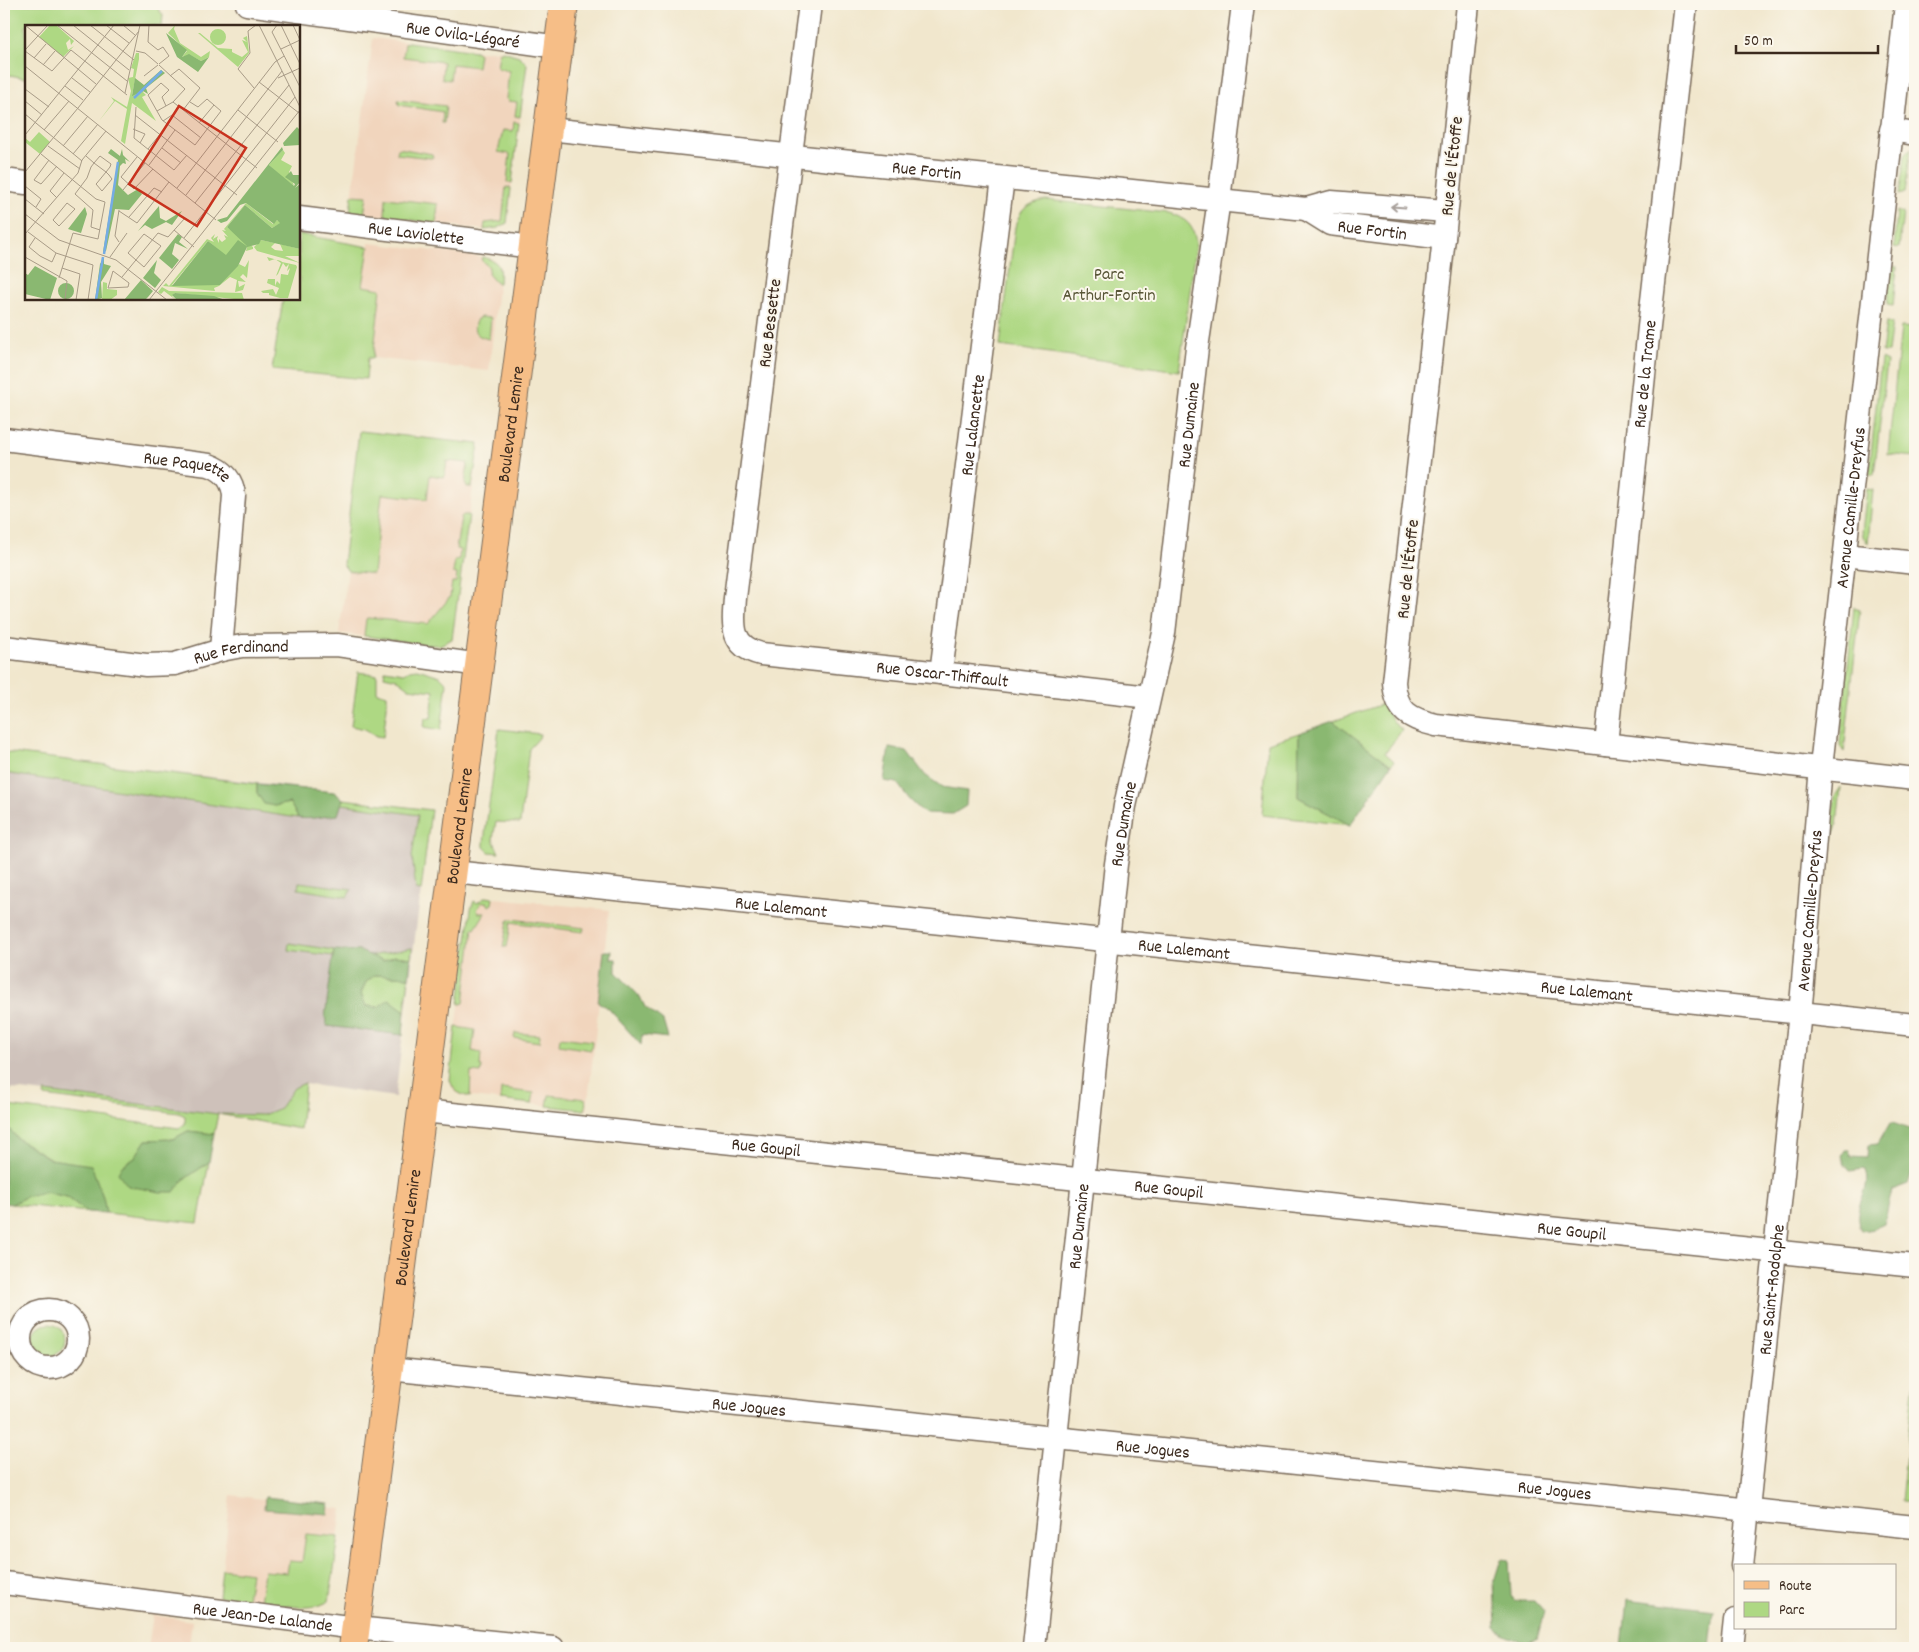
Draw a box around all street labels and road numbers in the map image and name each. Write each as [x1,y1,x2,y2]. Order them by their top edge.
street label: Rue Ovila-Légaré [404,16,521,56]
street label: Rue de l'Étoffe [1436,115,1471,217]
street label: Rue Fortin [891,156,962,188]
street label: Rue Fortin [1336,215,1408,248]
street label: Rue Laviolette [366,217,465,253]
street label: Rue Bessette [754,277,789,369]
street label: Rue de la Trame [1629,319,1665,430]
street label: Boulevard Lemire [493,364,532,484]
street label: Rue Lalancette [956,373,993,477]
street label: Rue Dumaine [1173,381,1208,469]
street label: Avenue Camille-Dreyfus [1831,426,1874,590]
street label: Rue Paquette [142,447,236,489]
street label: Rue de l'Étoffe [1392,518,1427,620]
street label: Rue Ferdinand [191,636,289,673]
street label: Rue Oscar-Thiffault [875,656,1010,696]
street label: Boulevard Lemire [441,766,481,886]
street label: Rue Dumaine [1106,779,1145,869]
street label: Avenue Camille-Dreyfus [1792,829,1831,992]
street label: Rue Lalemant [734,892,829,926]
street label: Rue Lalemant [1136,934,1231,968]
street label: Rue Lalemant [1539,976,1634,1010]
street label: Rue Goupil [730,1133,802,1165]
street label: Boulevard Lemire [390,1168,429,1288]
street label: Rue Goupil [1133,1175,1205,1207]
street label: Rue Dumaine [1064,1182,1098,1271]
street label: Rue Goupil [1536,1217,1608,1249]
street label: Rue Saint-Rodolphe [1754,1223,1793,1356]
street label: Rue Jogues [711,1393,787,1425]
street label: Rue Jogues [1114,1434,1191,1467]
street label: Rue Jogues [1516,1476,1593,1508]
street label: Rue Jean-De Lalande [191,1597,334,1640]

